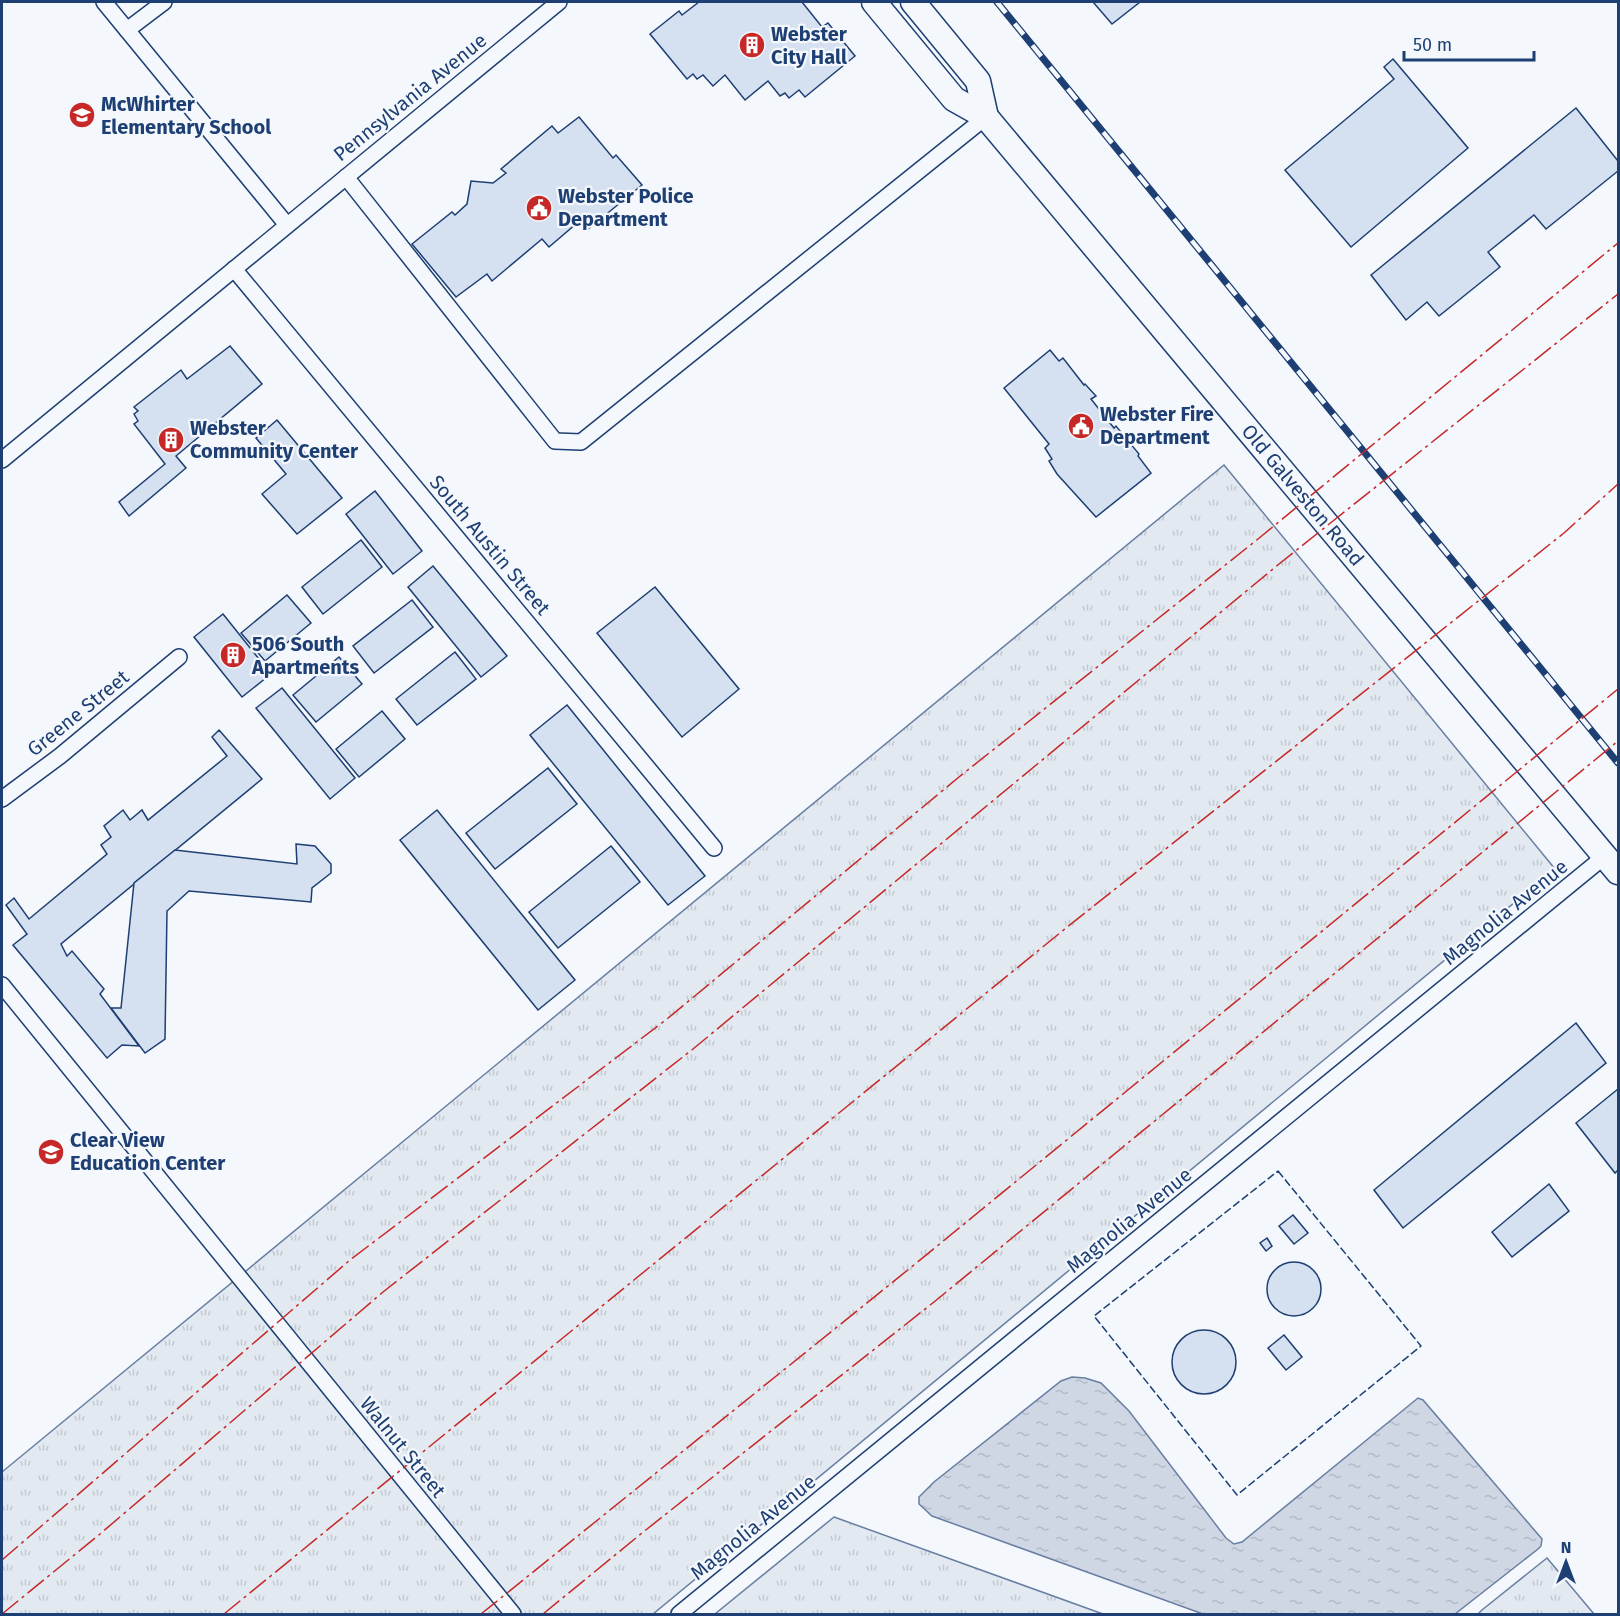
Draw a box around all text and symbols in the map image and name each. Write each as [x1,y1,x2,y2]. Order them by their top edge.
place label: Webster City Hall [771,22,848,69]
scale bar [1404,24,1534,62]
street label: Pennsylvania Avenue [329,28,491,166]
building icon: Webster City Hall [737,30,767,60]
text: 50 m [1413,34,1452,56]
place label: McWhirter Elementary School [101,92,271,139]
school or university icon: McWhirter Elementary School [67,100,97,130]
place label: Webster Police Department [558,184,693,231]
public building icon: Webster Police Department [524,193,554,223]
place label: Webster Fire Department [1100,402,1214,449]
public building icon: Webster Fire Department [1066,411,1096,441]
place label: Webster Community Center [190,416,359,463]
street label: Old Galveston Road [1237,419,1369,571]
building icon: Webster Community Center [156,425,186,455]
street label: South Austin Street [425,470,556,620]
place label: 506 South Apartments [251,632,359,679]
building icon: 506 South Apartments [218,640,248,670]
street label: Greene Street [22,664,134,761]
street label: Magnolia Avenue [1438,854,1572,970]
place label: Clear View Education Center [70,1128,226,1175]
school or university icon: Clear View Education Center [36,1137,66,1167]
street label: Magnolia Avenue [1062,1162,1196,1278]
street label: Walnut Street [355,1392,451,1503]
street label: Magnolia Avenue [686,1469,820,1585]
north arrow [1536,1532,1596,1592]
text: N [1561,1538,1571,1557]

